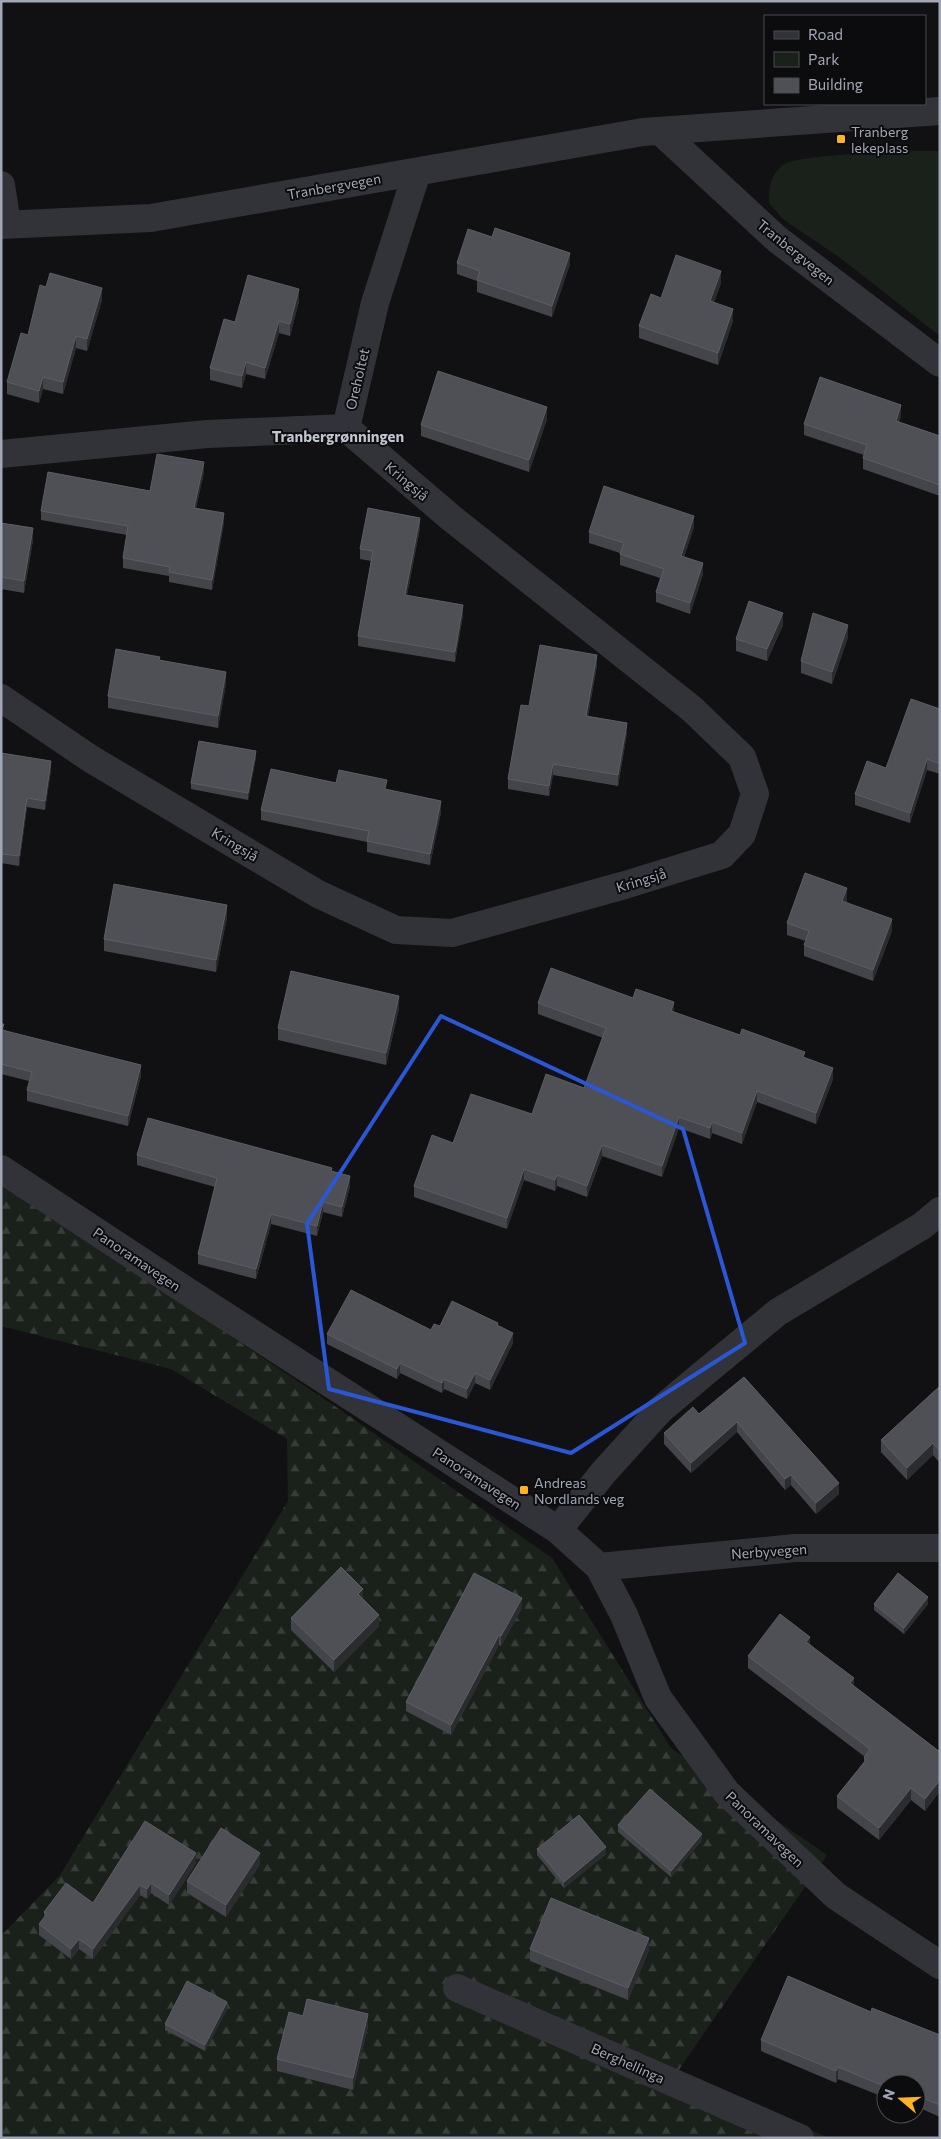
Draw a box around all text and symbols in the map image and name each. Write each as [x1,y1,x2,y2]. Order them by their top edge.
legend [764,15,926,105]
text: Road [808,25,843,43]
text: Park [808,50,839,68]
text: Building [808,75,863,93]
place label: Tranberg lekeplass [851,123,909,156]
marker: Tranberg lekeplass [835,133,847,145]
street label: Tranbergvegen [286,169,382,203]
street label: Tranbergvegen [754,216,838,288]
street label: Oreholtet [342,346,372,411]
district label: Tranbergrønningen [272,427,404,445]
street label: Kringsjå [382,458,432,504]
street label: Kringsjå [209,823,261,865]
street label: Kringsjå [614,864,668,896]
street label: Panoramavegen [90,1223,184,1295]
street label: Panoramavegen [430,1443,524,1513]
place label: Andreas Nordlands veg [534,1474,625,1507]
marker: Andreas Nordlands veg [518,1484,530,1496]
street label: Nerbyvegen [730,1540,808,1562]
street label: Panoramavegen [722,1788,808,1870]
street label: Berghellinga [589,2039,667,2087]
north arrow [876,2074,926,2124]
text: N [878,2087,898,2102]

